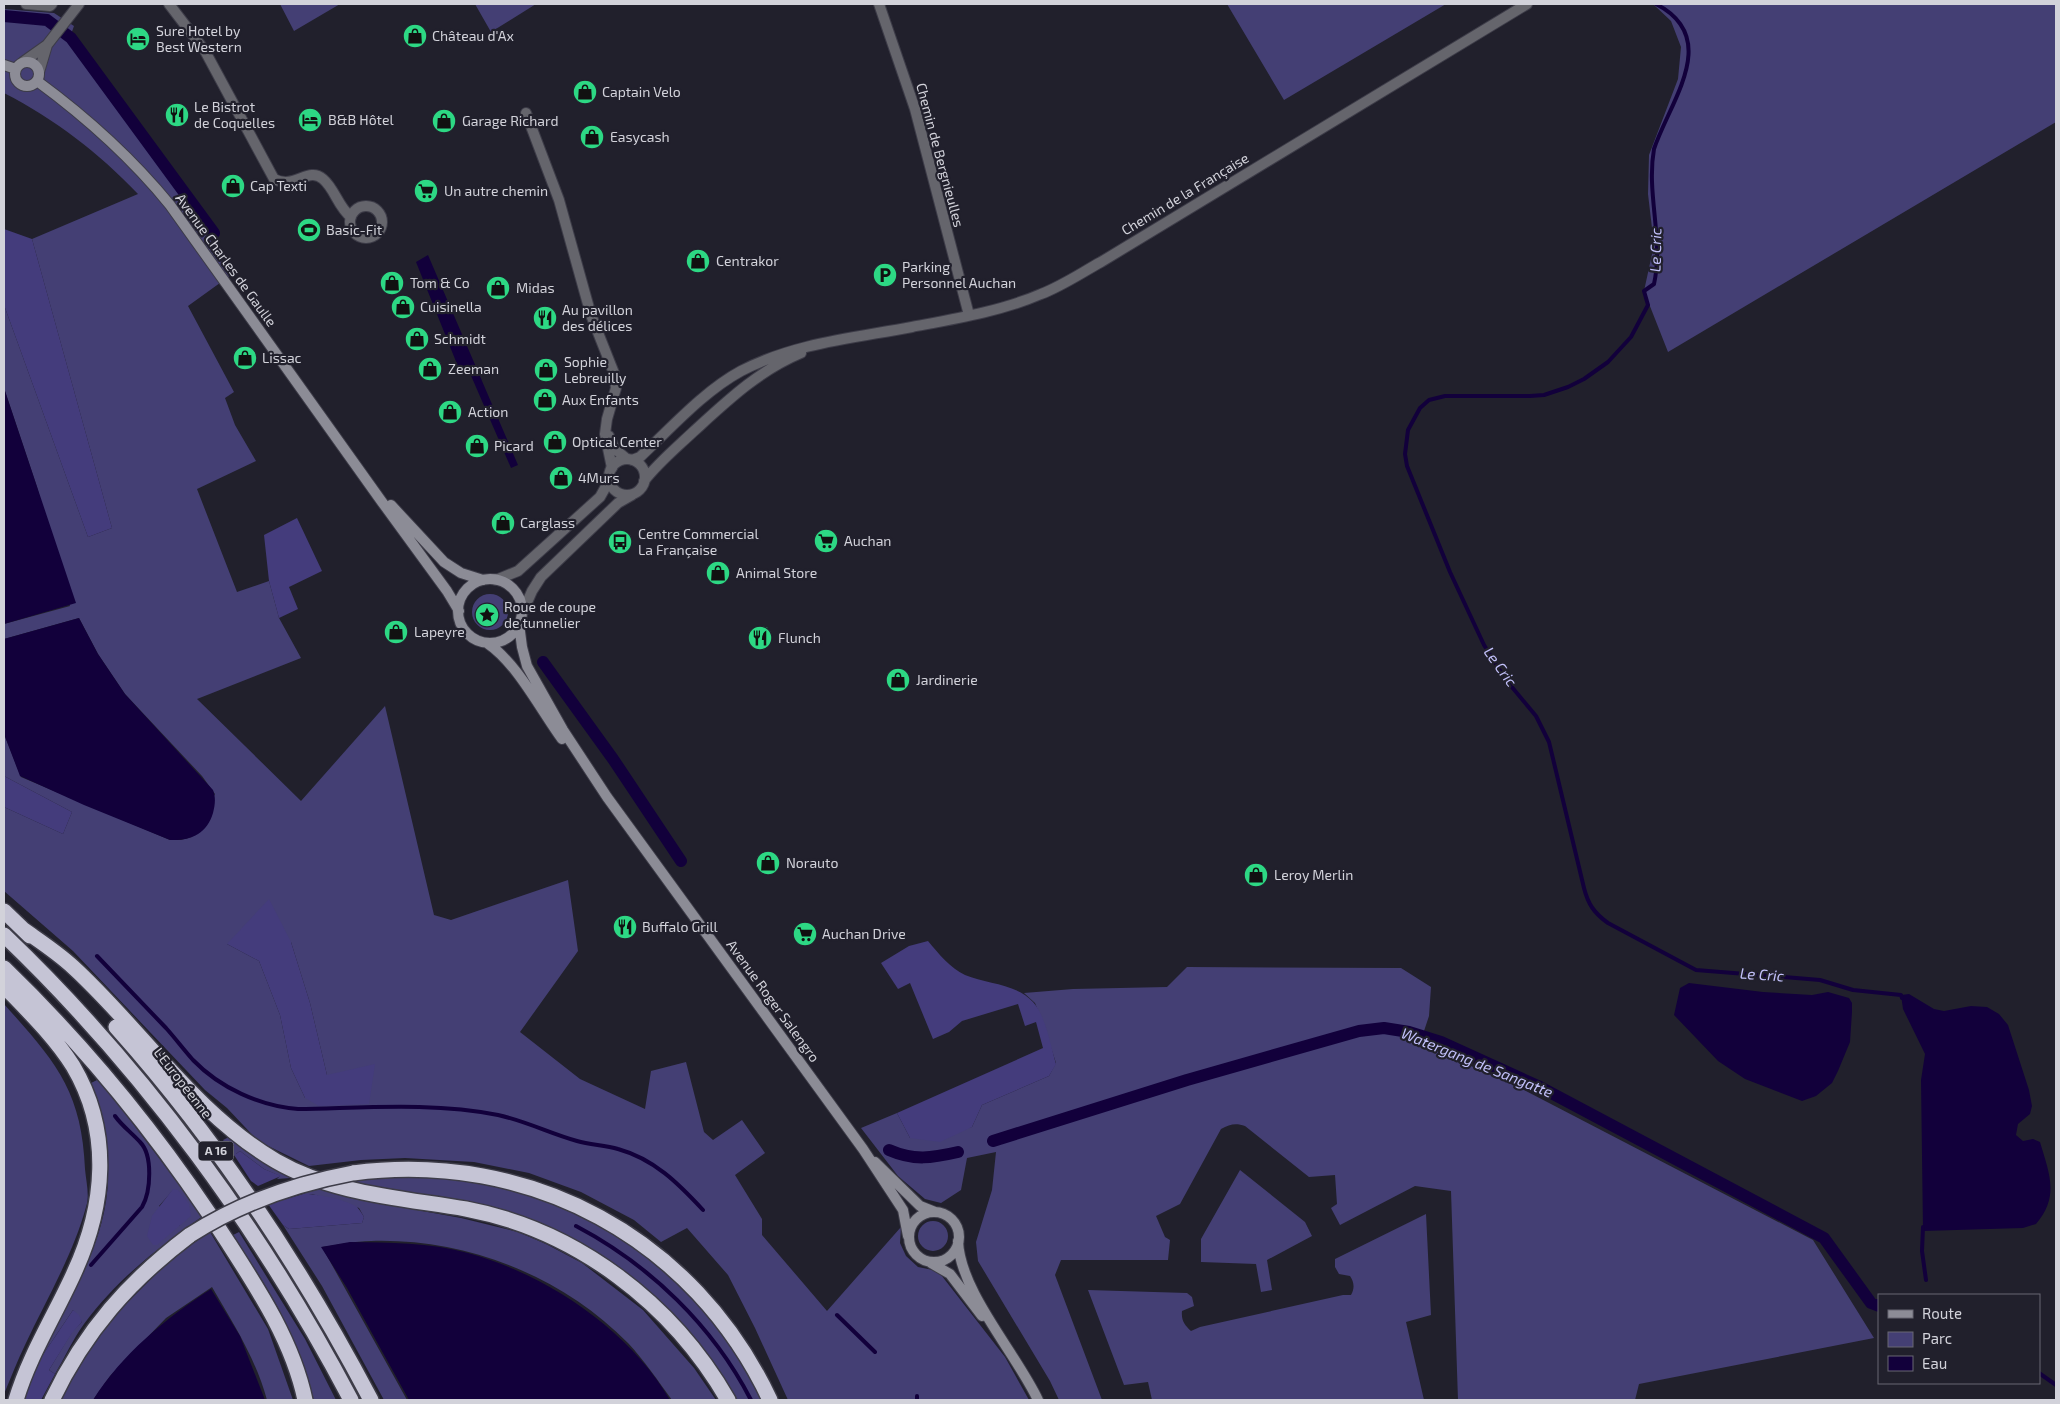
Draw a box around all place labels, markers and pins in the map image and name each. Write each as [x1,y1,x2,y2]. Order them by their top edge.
place label: Sure Hotel by Best Western [156,22,242,55]
shop icon: Château d'Ax [402,23,428,49]
hotel icon: Sure Hotel by Best Western [125,26,151,52]
place label: Château d'Ax [432,27,515,44]
shop icon: Captain Velo [572,79,598,105]
place label: Captain Velo [602,83,681,100]
place label: Le Bistrot de Coquelles [194,98,275,131]
restaurant icon: Le Bistrot de Coquelles [164,102,190,128]
hotel icon: B&B Hôtel [297,107,323,133]
shop icon: Garage Richard [431,108,457,134]
place label: B&B Hôtel [328,111,394,128]
place label: Garage Richard [462,112,558,129]
shop icon: Easycash [579,124,605,150]
place label: Easycash [610,128,670,145]
shop icon: Cap Texti [220,173,246,199]
place label: Cap Texti [250,177,307,194]
supermarket icon: Un autre chemin [413,178,439,204]
place label: Un autre chemin [444,182,548,199]
sports icon: Basic-Fit [296,217,322,243]
place label: Basic-Fit [326,221,382,238]
shop icon: Centrakor [685,248,711,274]
place label: Centrakor [716,252,779,269]
place label: Parking Personnel Auchan [902,258,1016,291]
parking icon: Parking Personnel Auchan [872,262,898,288]
shop icon: Tom & Co [379,270,405,296]
place label: Tom & Co [410,274,470,291]
shop icon: Midas [485,275,511,301]
place label: Midas [516,279,555,296]
shop icon: Cuisinella [390,294,416,320]
place label: Cuisinella [420,298,482,315]
place label: Au pavillon des délices [562,301,633,334]
restaurant icon: Au pavillon des délices [532,305,558,331]
shop icon: Schmidt [404,326,430,352]
place label: Schmidt [434,330,486,347]
shop icon: Lissac [232,345,258,371]
place label: Lissac [262,349,302,366]
place label: Sophie Lebreuilly [564,353,627,386]
shop icon: Zeeman [417,356,443,382]
shop icon: Sophie Lebreuilly [533,357,559,383]
place label: Zeeman [448,360,499,377]
shop icon: Aux Enfants [532,387,558,413]
place label: Aux Enfants [562,391,639,408]
shop icon: Action [437,399,463,425]
place label: Action [468,403,508,420]
shop icon: Optical Center [542,429,568,455]
shop icon: Picard [464,433,490,459]
place label: Optical Center [572,433,662,450]
place label: Picard [494,437,534,454]
shop icon: 4Murs [548,465,574,491]
place label: 4Murs [578,469,620,486]
shop icon: Carglass [490,510,516,536]
place label: Carglass [520,514,575,531]
place label: Centre Commercial La Française [638,525,759,559]
supermarket icon: Auchan [813,528,839,554]
bus stop icon: Centre Commercial La Française [607,529,633,555]
place label: Auchan [844,532,892,549]
shop icon: Animal Store [705,560,731,586]
place label: Animal Store [736,564,817,581]
place label: Roue de coupe de tunnelier [504,598,596,631]
place icon: Roue de coupe de tunnelier [474,602,500,628]
shop icon: Lapeyre [383,619,409,645]
place label: Lapeyre [414,623,465,640]
restaurant icon: Flunch [747,625,773,651]
place label: Flunch [778,629,821,646]
shop icon: Jardinerie [885,667,911,693]
place label: Jardinerie [916,671,978,688]
shop icon: Norauto [755,850,781,876]
place label: Norauto [786,854,838,871]
shop icon: Leroy Merlin [1243,862,1269,888]
place label: Leroy Merlin [1274,866,1353,883]
restaurant icon: Buffalo Grill [612,914,638,940]
place label: Buffalo Grill [642,918,719,935]
supermarket icon: Auchan Drive [792,921,818,947]
place label: Auchan Drive [822,925,906,942]

